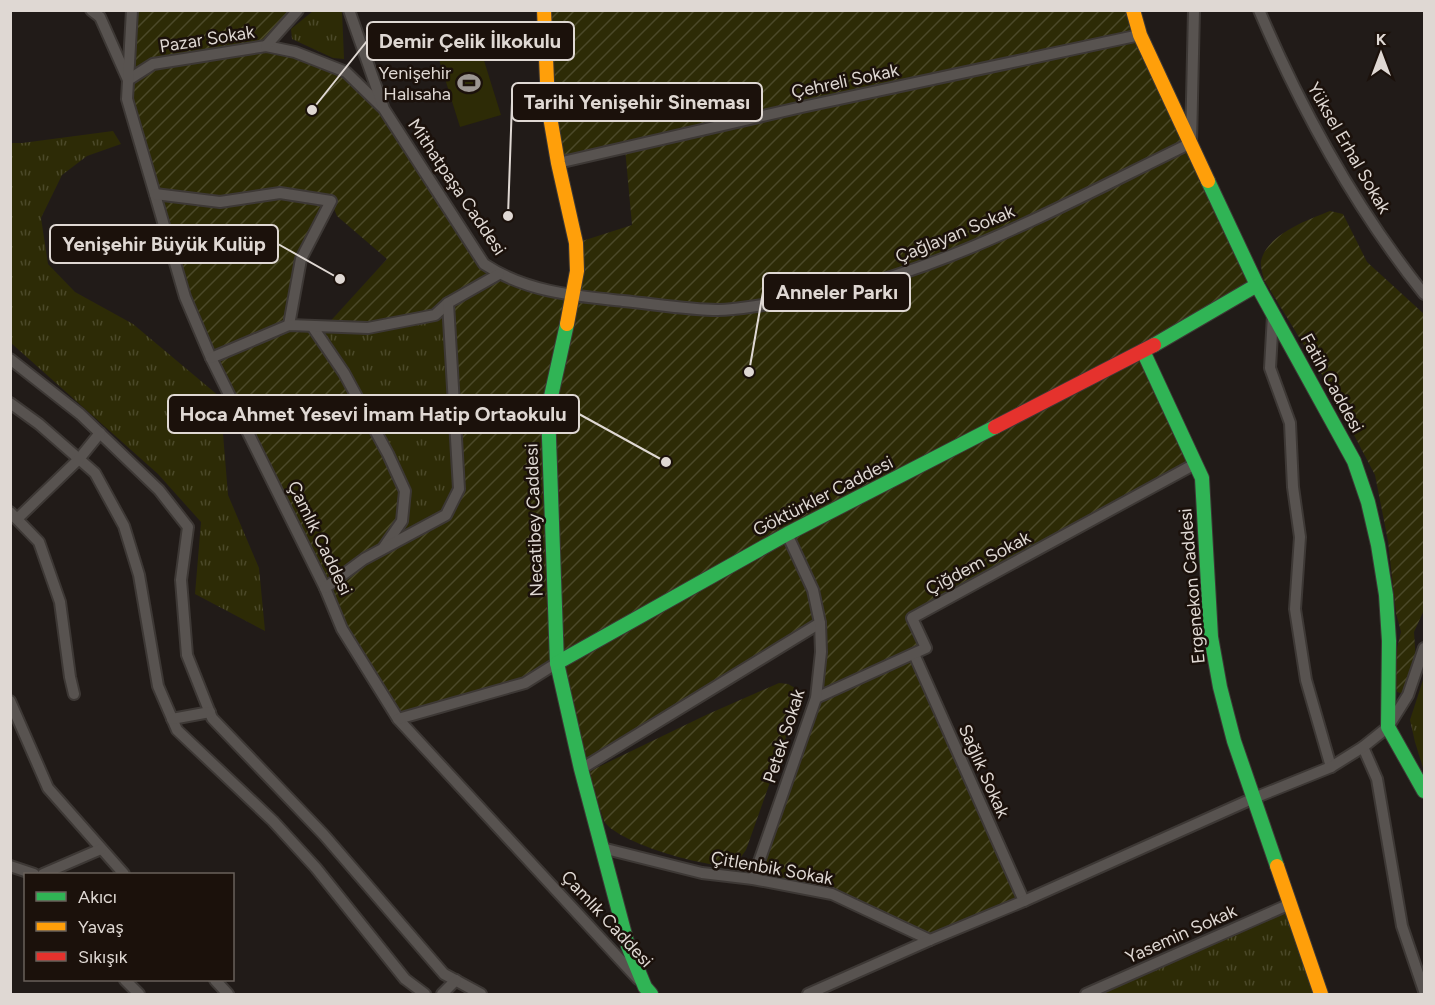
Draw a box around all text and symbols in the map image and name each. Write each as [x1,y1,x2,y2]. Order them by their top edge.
street label: Pazar Sokak [158,21,256,57]
callout: Demir Çelik İlkokulu [367,22,574,60]
north arrow [1351,24,1411,84]
text: Demir Çelik İlkokulu [379,29,561,53]
text: K [1376,30,1387,49]
street label: Çehreli Sokak [789,59,901,103]
place label: Yenişehir Halısaha [379,62,451,105]
sports icon: Yenişehir Halısaha [456,70,482,96]
street label: Yüksel Erhal Sokak [1302,78,1396,218]
callout: Tarihi Yenişehir Sineması [512,83,762,121]
text: Tarihi Yenişehir Sineması [524,90,750,114]
street label: Mithatpaşa Caddesi [403,115,511,259]
street label: Çağlayan Sokak [892,200,1018,268]
callout: Yenişehir Büyük Kulüp [50,225,278,263]
text: Yenişehir Büyük Kulüp [62,232,266,256]
callout: Anneler Parkı [763,273,910,311]
text: Anneler Parkı [776,280,898,304]
street label: Fatih Caddesi [1296,330,1368,436]
callout: Hoca Ahmet Yesevi İmam Hatip Ortaokulu [168,395,579,433]
text: Hoca Ahmet Yesevi İmam Hatip Ortaokulu [180,402,567,426]
street label: Necatibey Caddesi [520,443,548,597]
street label: Göktürkler Caddesi [749,451,897,541]
street label: Çamlık Caddesi [283,477,357,599]
street label: Ergenekon Caddesi [1174,507,1210,665]
street label: Çiğdem Sokak [922,526,1035,600]
street label: Petek Sokak [758,686,810,786]
street label: Sağlık Sokak [954,721,1015,821]
street label: Çitlenbik Sokak [709,846,835,890]
street label: Çamlık Caddesi [557,866,657,972]
legend [24,873,234,981]
text: Akıcı [78,886,117,908]
street label: Yasemin Sokak [1122,900,1240,968]
text: Yavaş [78,916,124,938]
text: Sıkışık [78,946,128,968]

